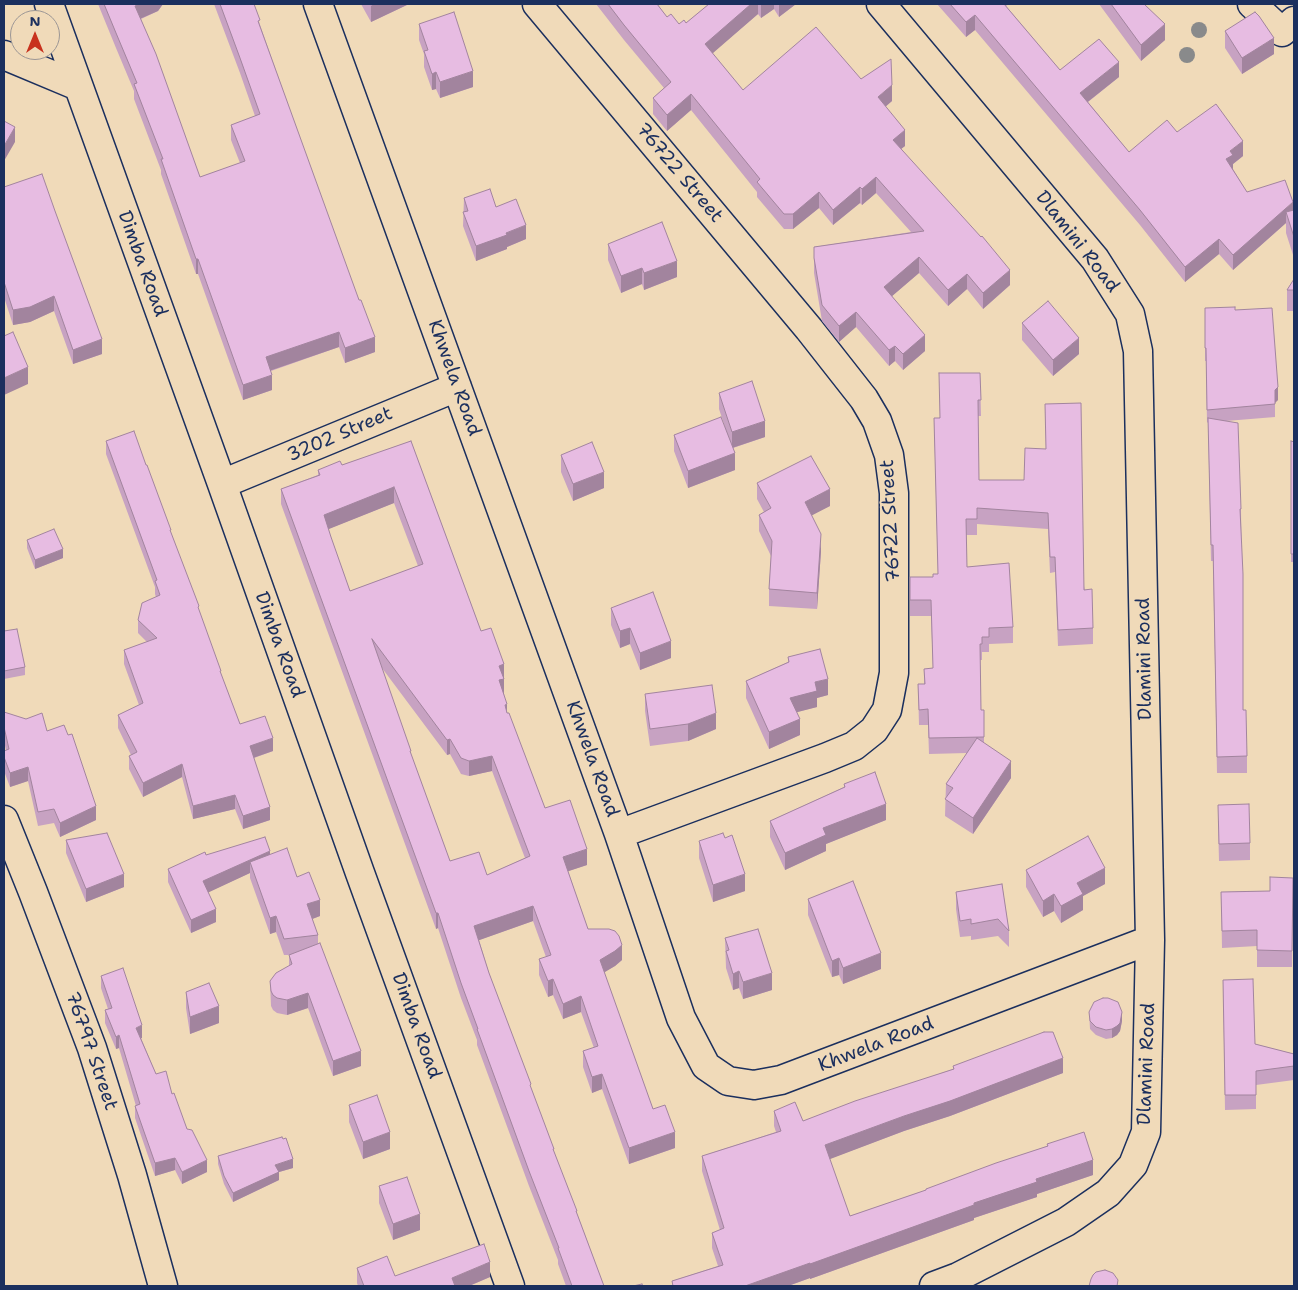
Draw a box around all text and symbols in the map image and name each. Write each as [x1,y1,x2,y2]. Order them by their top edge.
north arrow [10,10,60,60]
text: N [29,12,41,30]
street label: 76722 Street [631,118,727,228]
street label: Dlamini Road [1030,187,1124,297]
street label: Dimba Road [112,208,172,320]
street label: Khwela Road [422,317,486,439]
street label: 3202 Street [284,403,396,467]
street label: 76722 Street [876,459,906,583]
street label: Dimba Road [249,589,309,701]
street label: Dlamini Road [1133,597,1157,721]
street label: Khwela Road [560,698,624,820]
street label: Dimba Road [386,970,446,1082]
street label: 76797 Street [60,989,122,1113]
street label: Dlamini Road [1133,1002,1161,1126]
street label: Khwela Road [815,1013,937,1077]

